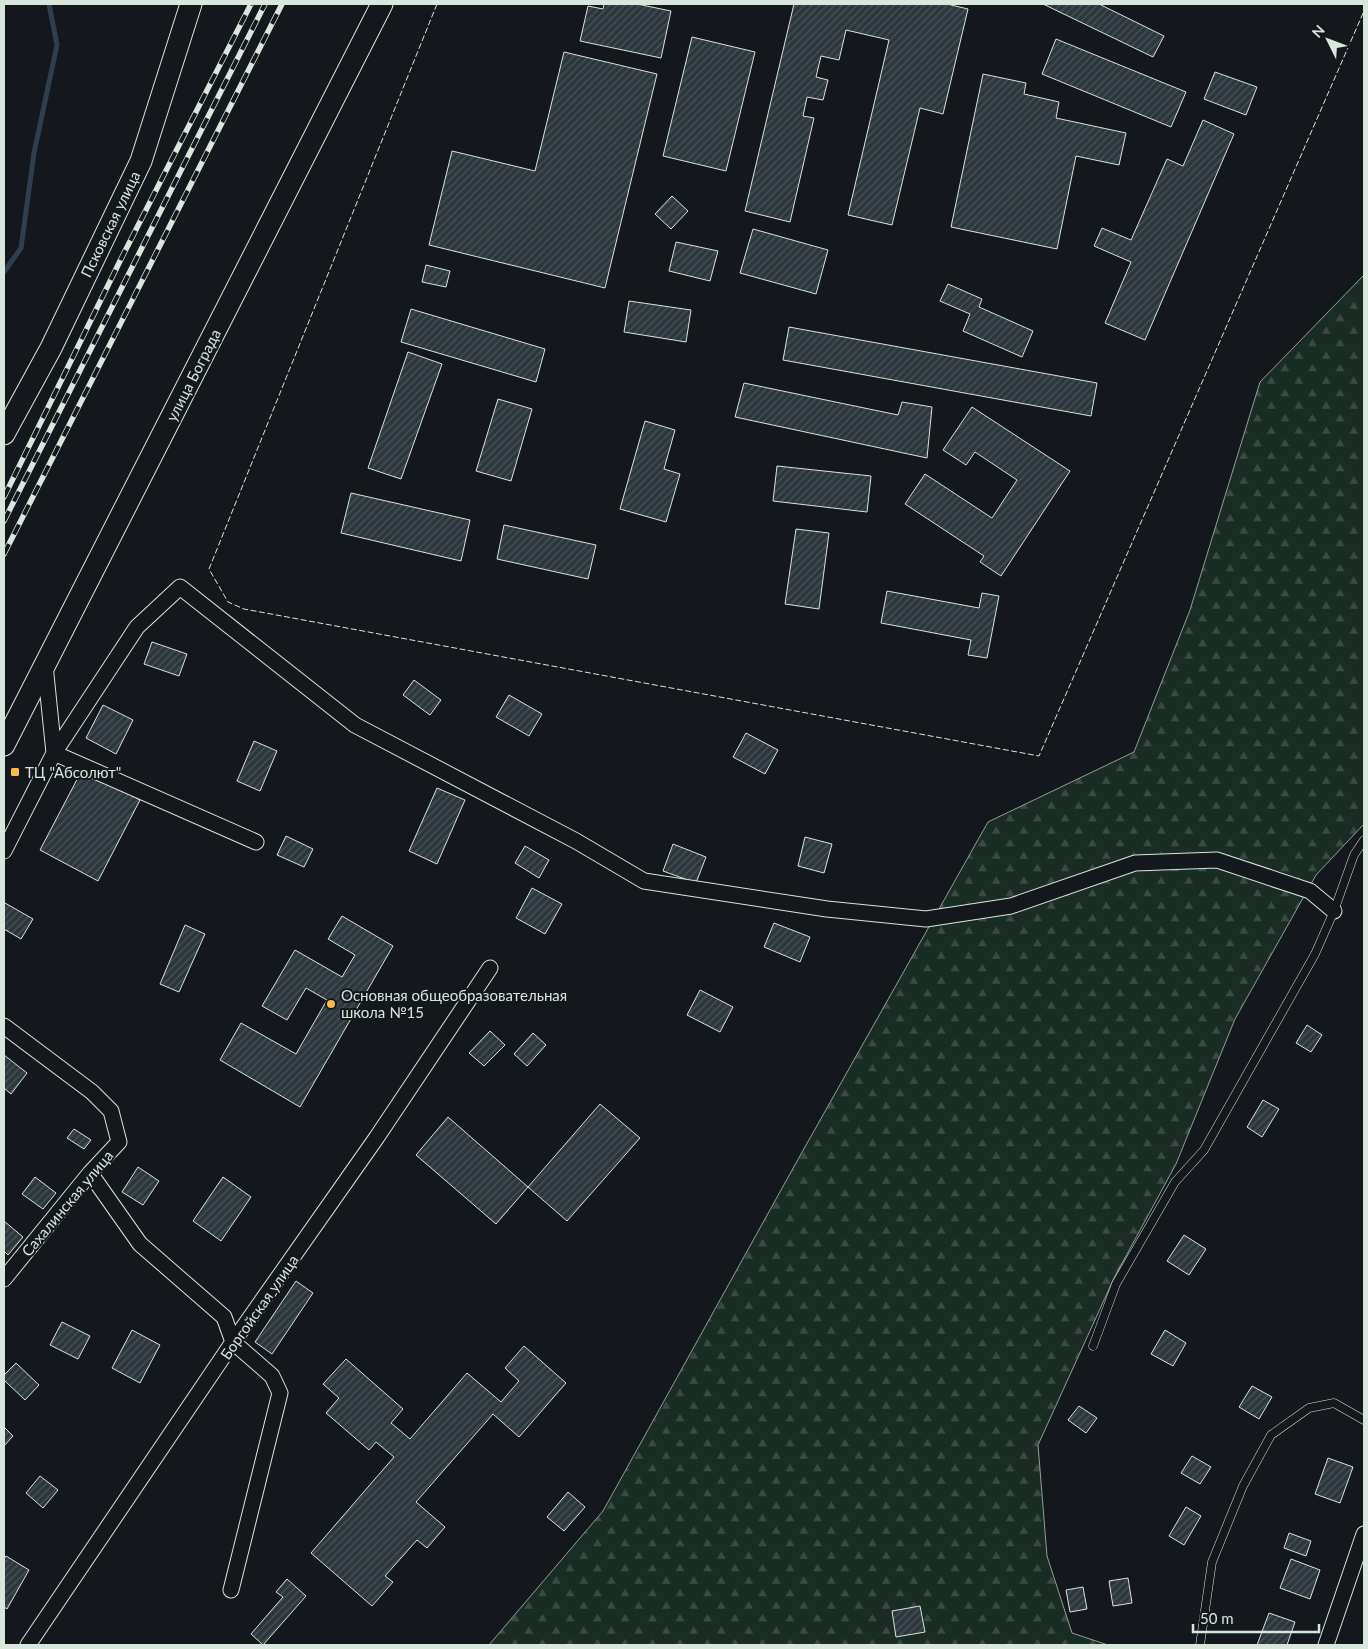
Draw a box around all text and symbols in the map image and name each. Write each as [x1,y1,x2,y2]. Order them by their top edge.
north arrow [1303,15,1353,65]
text: N [1308,21,1328,41]
street label: Псковская улица [76,168,144,280]
street label: улица Бограда [162,326,224,424]
place label: ТЦ "Абсолют" [25,763,121,781]
marker: ТЦ "Абсолют" [9,766,21,778]
place label: Основная общеобразовательная школа №15 [341,986,567,1021]
marker: Основная общеобразовательная школа №15 [325,998,337,1010]
street label: Сахалинская улица [17,1146,117,1260]
street label: Боргойская улица [216,1251,302,1363]
scale bar [1193,1602,1319,1634]
text: 50 m [1200,1609,1234,1627]

